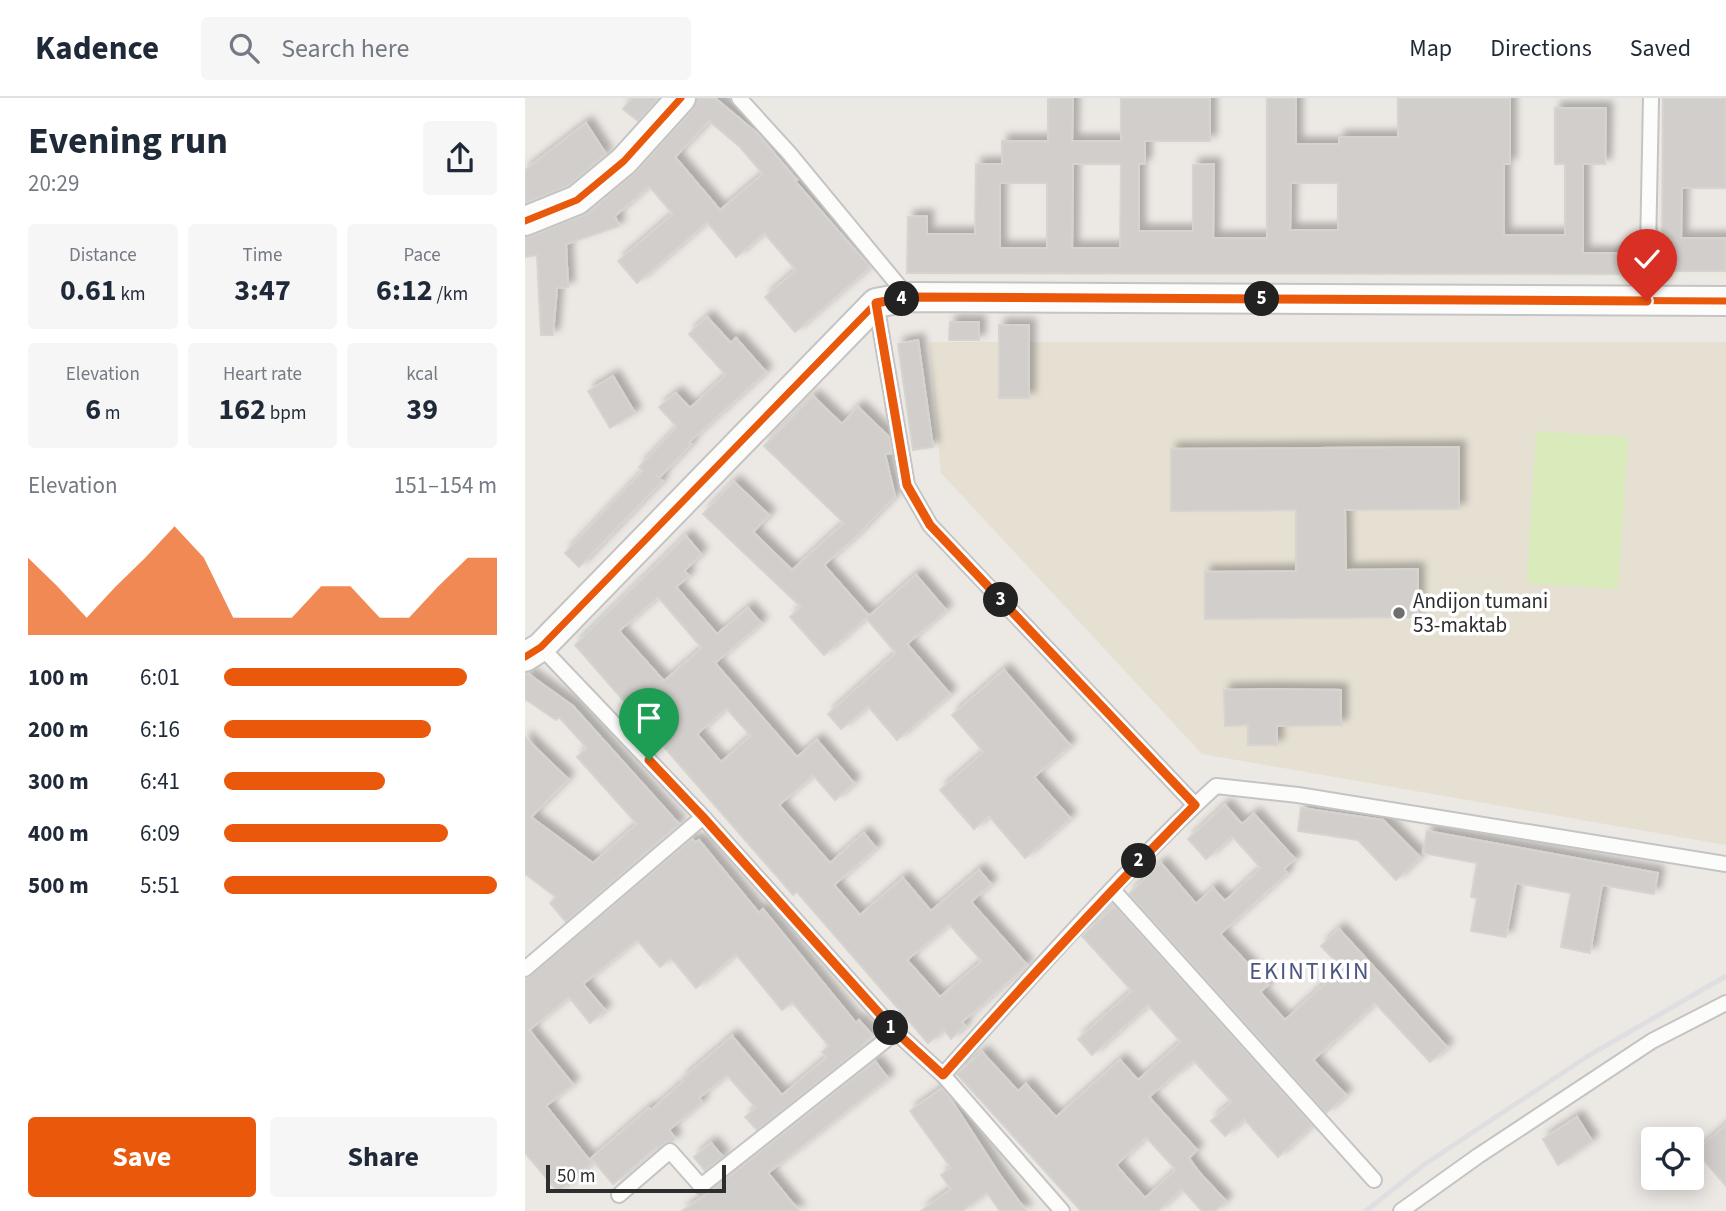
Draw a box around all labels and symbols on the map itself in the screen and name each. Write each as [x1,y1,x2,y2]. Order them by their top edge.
pin [1617,229,1677,301]
pin: 4 [885,282,919,316]
pin: 5 [1245,282,1279,316]
pin: 3 [983,582,1019,618]
place label: Andijon tumani 53-maktab [1413,586,1548,640]
marker: Andijon tumani 53-maktab [1391,605,1407,621]
pin [619,688,679,760]
pin: 2 [1121,844,1157,878]
district label: EKINTIKIN [1249,954,1371,989]
pin: 1 [873,1010,909,1046]
scale bar [546,1162,726,1194]

